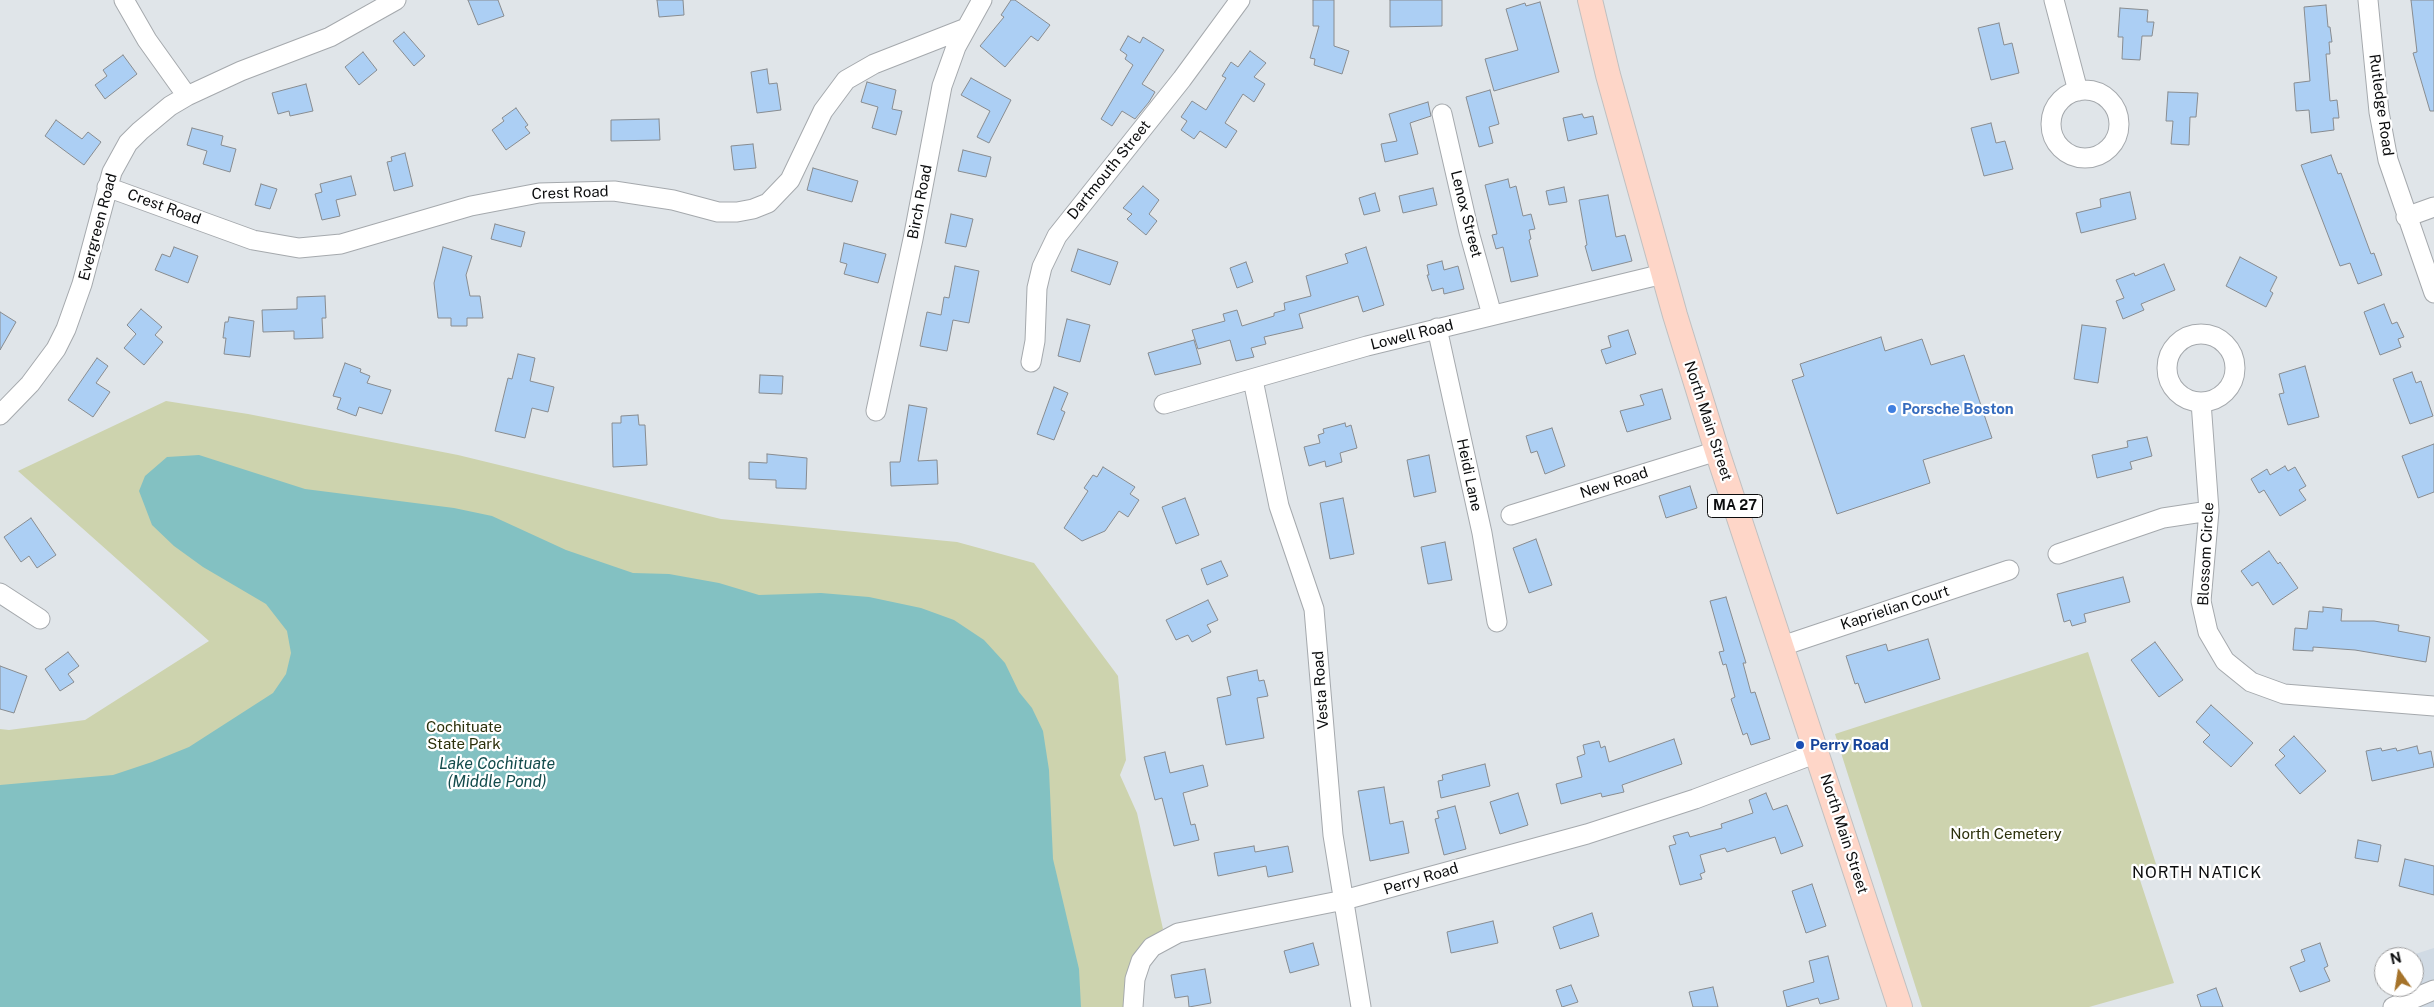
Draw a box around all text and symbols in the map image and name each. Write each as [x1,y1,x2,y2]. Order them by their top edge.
street label: Rutledge Road [2365,53,2397,157]
street label: Dartmouth Street [1064,117,1154,223]
street label: Birch Road [904,163,936,241]
street label: Lenox Street [1446,168,1486,260]
street label: Evergreen Road [75,171,121,283]
street label: Crest Road [531,183,609,203]
street label: Crest Road [125,185,203,229]
street label: Lowell Road [1369,316,1455,354]
street label: North Main Street [1680,359,1736,483]
place label: Porsche Boston [1902,400,2014,418]
marker: Porsche Boston [1886,403,1898,415]
street label: Heidi Lane [1453,437,1485,513]
street label: New Road [1578,464,1650,502]
road number: MA 27 [1708,494,1762,518]
street label: Blossom Circle [2194,502,2218,606]
street label: Kaprielian Court [1838,582,1952,634]
street label: Vesta Road [1309,650,1333,730]
park label: Cochituate State Park [426,718,502,753]
place label: Perry Road [1810,736,1889,754]
marker: Perry Road [1794,739,1806,751]
water label: Lake Cochituate (Middle Pond) [439,754,555,792]
street label: North Main Street [1816,772,1872,896]
park label: North Cemetery [1950,825,2062,843]
street label: Perry Road [1382,859,1460,899]
district label: NORTH NATICK [2130,863,2264,883]
north arrow [2374,947,2424,997]
text: N [2389,949,2403,967]

